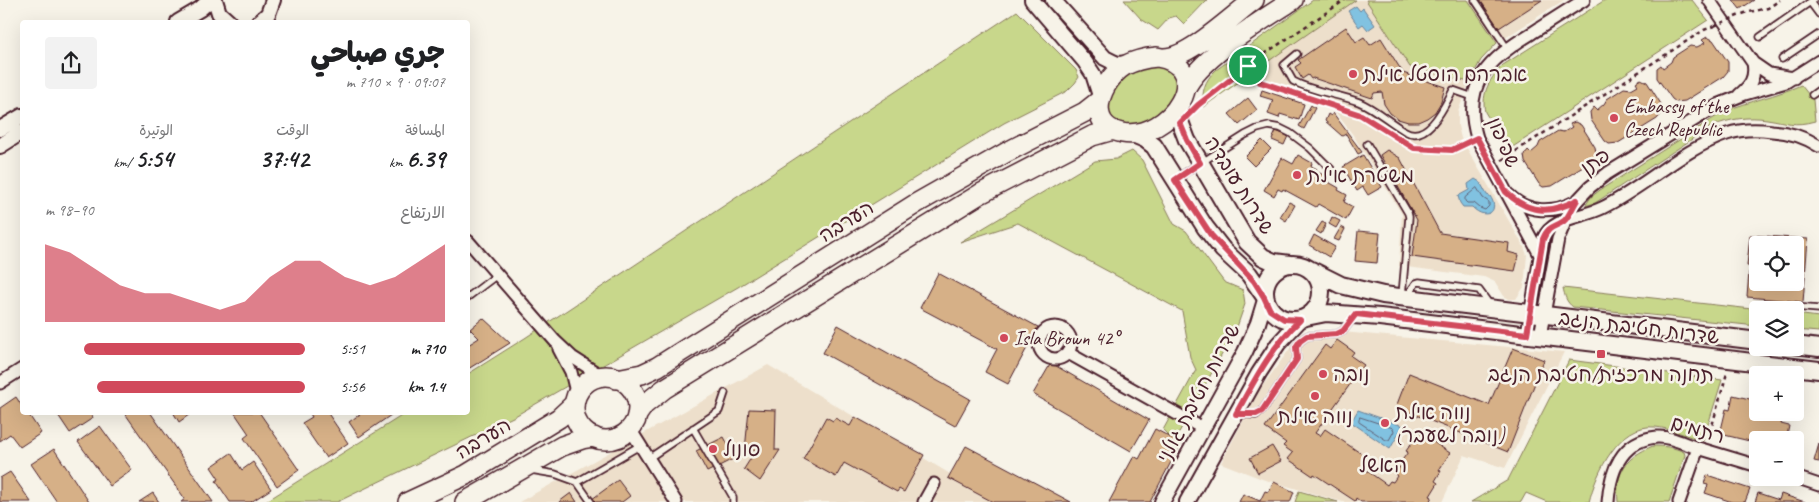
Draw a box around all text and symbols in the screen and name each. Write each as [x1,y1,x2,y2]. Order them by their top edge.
text: جري صباحي [310,35,445,70]
button: share [45,37,97,89]
pin [1227,45,1269,87]
icon: arrive [1234,52,1262,80]
place label: אברהם הוסטל אילת [1362,62,1527,87]
marker: אברהם הוסטל אילת [1347,68,1359,80]
text: 09:07 · 9 × 710 m [346,72,445,92]
place label: Embassy of the Czech Republic [1624,94,1730,142]
marker: Embassy of the Czech Republic [1608,112,1620,124]
street label: שפיפון [1482,113,1525,172]
text: الوتيرة [139,122,173,139]
text: الوقت [276,122,309,139]
text: المسافة [405,122,445,139]
street label: שדרות עובדה [1200,132,1280,239]
street label: פתן [1576,142,1615,180]
text: 5:54 [135,143,173,175]
text: 37:42 [259,143,309,175]
text: 6.39 [406,143,445,175]
text: /km [113,154,135,171]
text: km [389,154,406,171]
place label: משטרת אילת [1306,163,1414,188]
marker: משטרת אילת [1291,169,1303,181]
street label: הערבה [814,195,878,248]
text: 90–98 m [45,200,94,220]
text: الارتفاع [400,203,445,223]
map controls [1749,236,1804,486]
button: locate [1749,236,1804,291]
button: layers [1749,301,1804,356]
street label: שדרות חטיבת הנגב [1557,305,1721,350]
street label: שדרות חטיבת גולני [1151,320,1246,467]
place label: Isla Brown 42° [1014,326,1122,351]
marker: Isla Brown 42° [998,332,1010,344]
text: 5:51 [340,339,365,359]
text: 710 m [410,339,445,359]
marker: תחנה מרכזית/חטיבת הנגב [1595,348,1607,360]
place label: נובה [1333,362,1370,387]
place label: תחנה מרכזית/חטיבת הנגב [1488,362,1714,387]
button: + [1749,366,1804,421]
marker: נובה [1317,368,1329,380]
text: 5:56 [340,377,365,397]
text: 1.4 km [408,377,445,397]
marker: נווה אילת [1309,390,1321,402]
place label: נווה אילת (נובה לשעבר) [1394,400,1506,448]
place label: נווה אילת [1276,404,1353,429]
street label: רתמים [1668,410,1728,449]
street label: הערבה [451,412,515,465]
marker: נווה אילת (נובה לשעבר) [1379,417,1391,429]
button: − [1749,431,1804,486]
place label: סונול [723,437,760,462]
marker: סונול [707,443,719,455]
district label: האשל [1359,452,1407,478]

